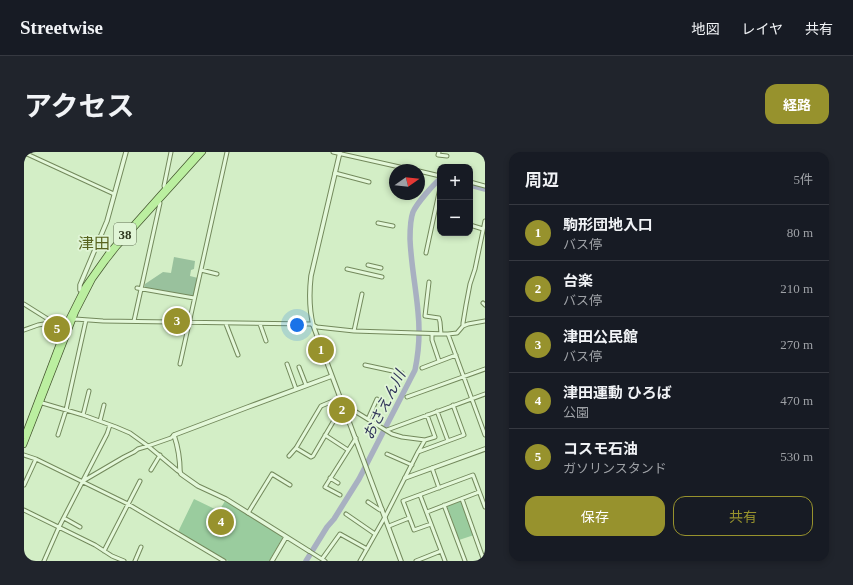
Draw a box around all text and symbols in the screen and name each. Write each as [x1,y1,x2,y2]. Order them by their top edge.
text: Streetwise [20,17,103,38]
text: 地図 [691,22,719,37]
text: レイヤ [741,22,783,37]
text: 共有 [805,22,833,37]
button: 経路 [765,84,829,124]
text: アクセス [24,91,135,122]
north arrow [389,164,425,200]
map controls [437,164,473,236]
button: + [437,164,473,200]
text: 周辺 [525,171,559,190]
text: 5件 [793,172,813,187]
button: − [437,200,473,236]
text: 駒形団地入口 [563,217,653,233]
road number: 38 [114,223,136,245]
text: 1 [535,225,541,240]
text: 80 m [787,225,813,240]
district label: 津田 [78,235,110,252]
text: バス停 [563,237,602,252]
text: 台楽 [563,273,593,289]
text: 2 [535,281,541,296]
text: 210 m [780,281,813,296]
text: バス停 [563,293,602,308]
pin: 3 [164,306,190,336]
pin: 5 [44,314,70,344]
your location [287,315,307,335]
text: 津田公民館 [563,329,638,345]
pin: 1 [308,335,334,365]
text: 3 [535,337,541,352]
text: 270 m [780,337,813,352]
text: バス停 [563,349,602,364]
water label: おさえん川 [360,366,409,442]
text: 津田運動 ひろば [563,385,672,401]
text: 4 [535,393,541,408]
text: 470 m [780,393,813,408]
pin: 2 [329,395,355,425]
text: 公園 [563,405,589,420]
text: コスモ石油 [563,441,638,457]
text: 5 [535,449,541,464]
text: 530 m [780,449,813,464]
text: ガソリンスタンド [563,461,667,476]
button: 保存 [525,496,665,536]
button: 共有 [673,496,813,536]
pin: 4 [208,507,234,537]

